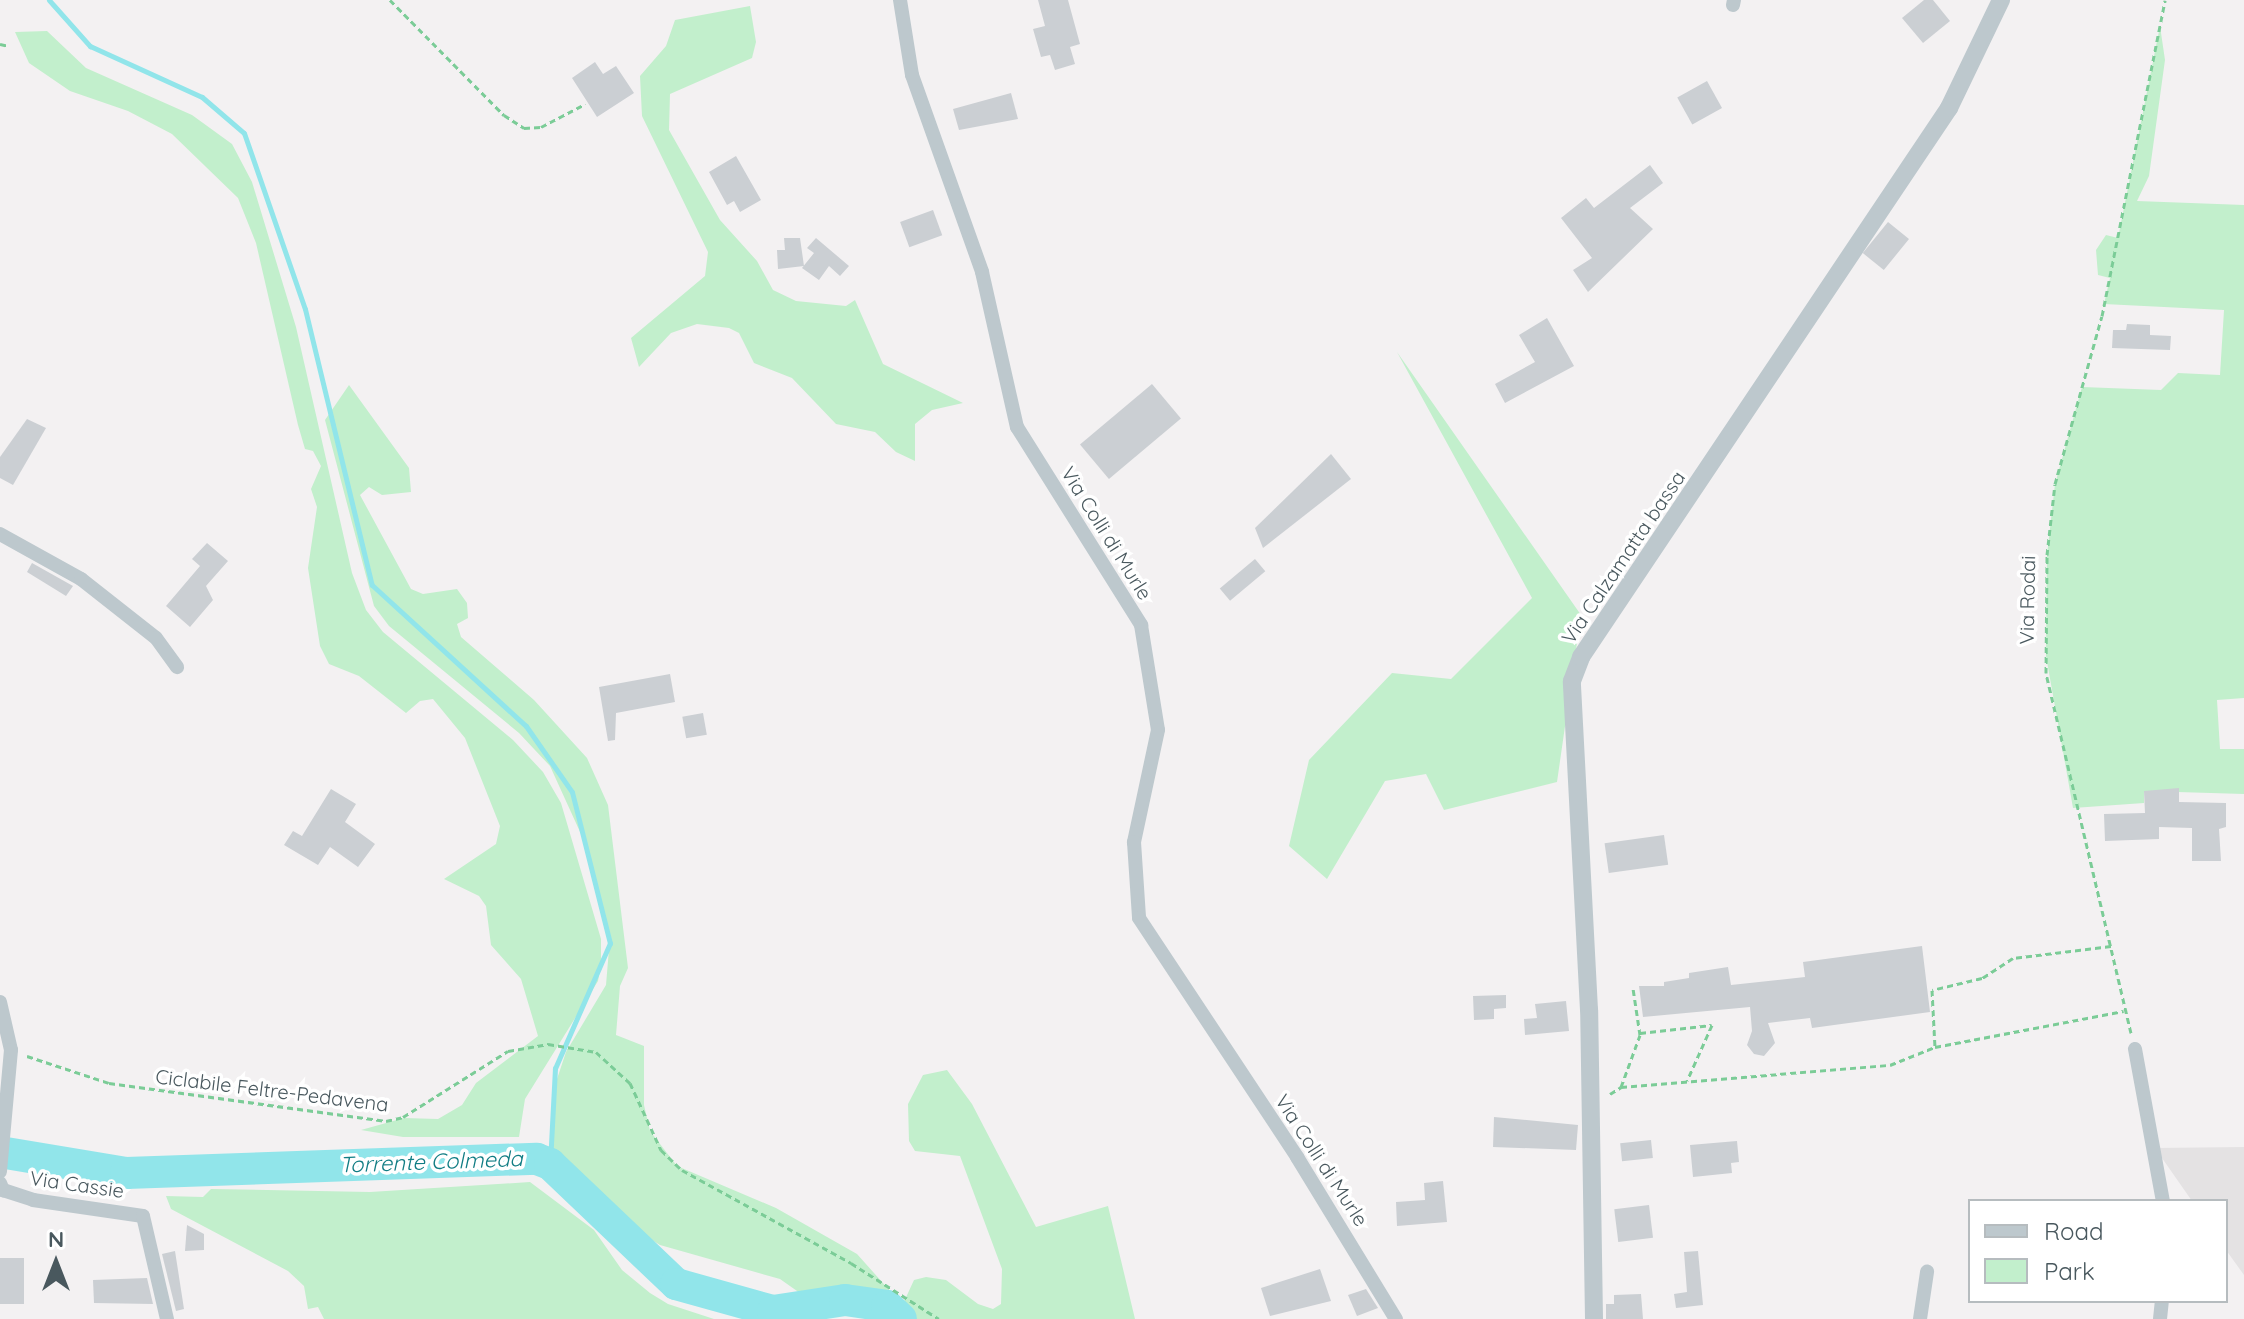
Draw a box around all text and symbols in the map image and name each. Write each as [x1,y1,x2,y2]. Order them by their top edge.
street label: Via Colli di Murle [1056,462,1158,604]
street label: Via Calzamatta bassa [1556,466,1690,648]
street label: Via Rodai [2014,555,2040,645]
street label: Ciclabile Feltre-Pedavena [154,1064,390,1116]
street label: Via Colli di Murle [1270,1090,1374,1230]
water label: Torrente Colmeda [339,1146,523,1178]
street label: Via Cassie [28,1166,126,1202]
legend [1968,1199,2228,1303]
text: Road [2044,1216,2104,1246]
north arrow [16,1223,96,1303]
text: N [48,1225,64,1253]
text: Park [2044,1256,2095,1286]

